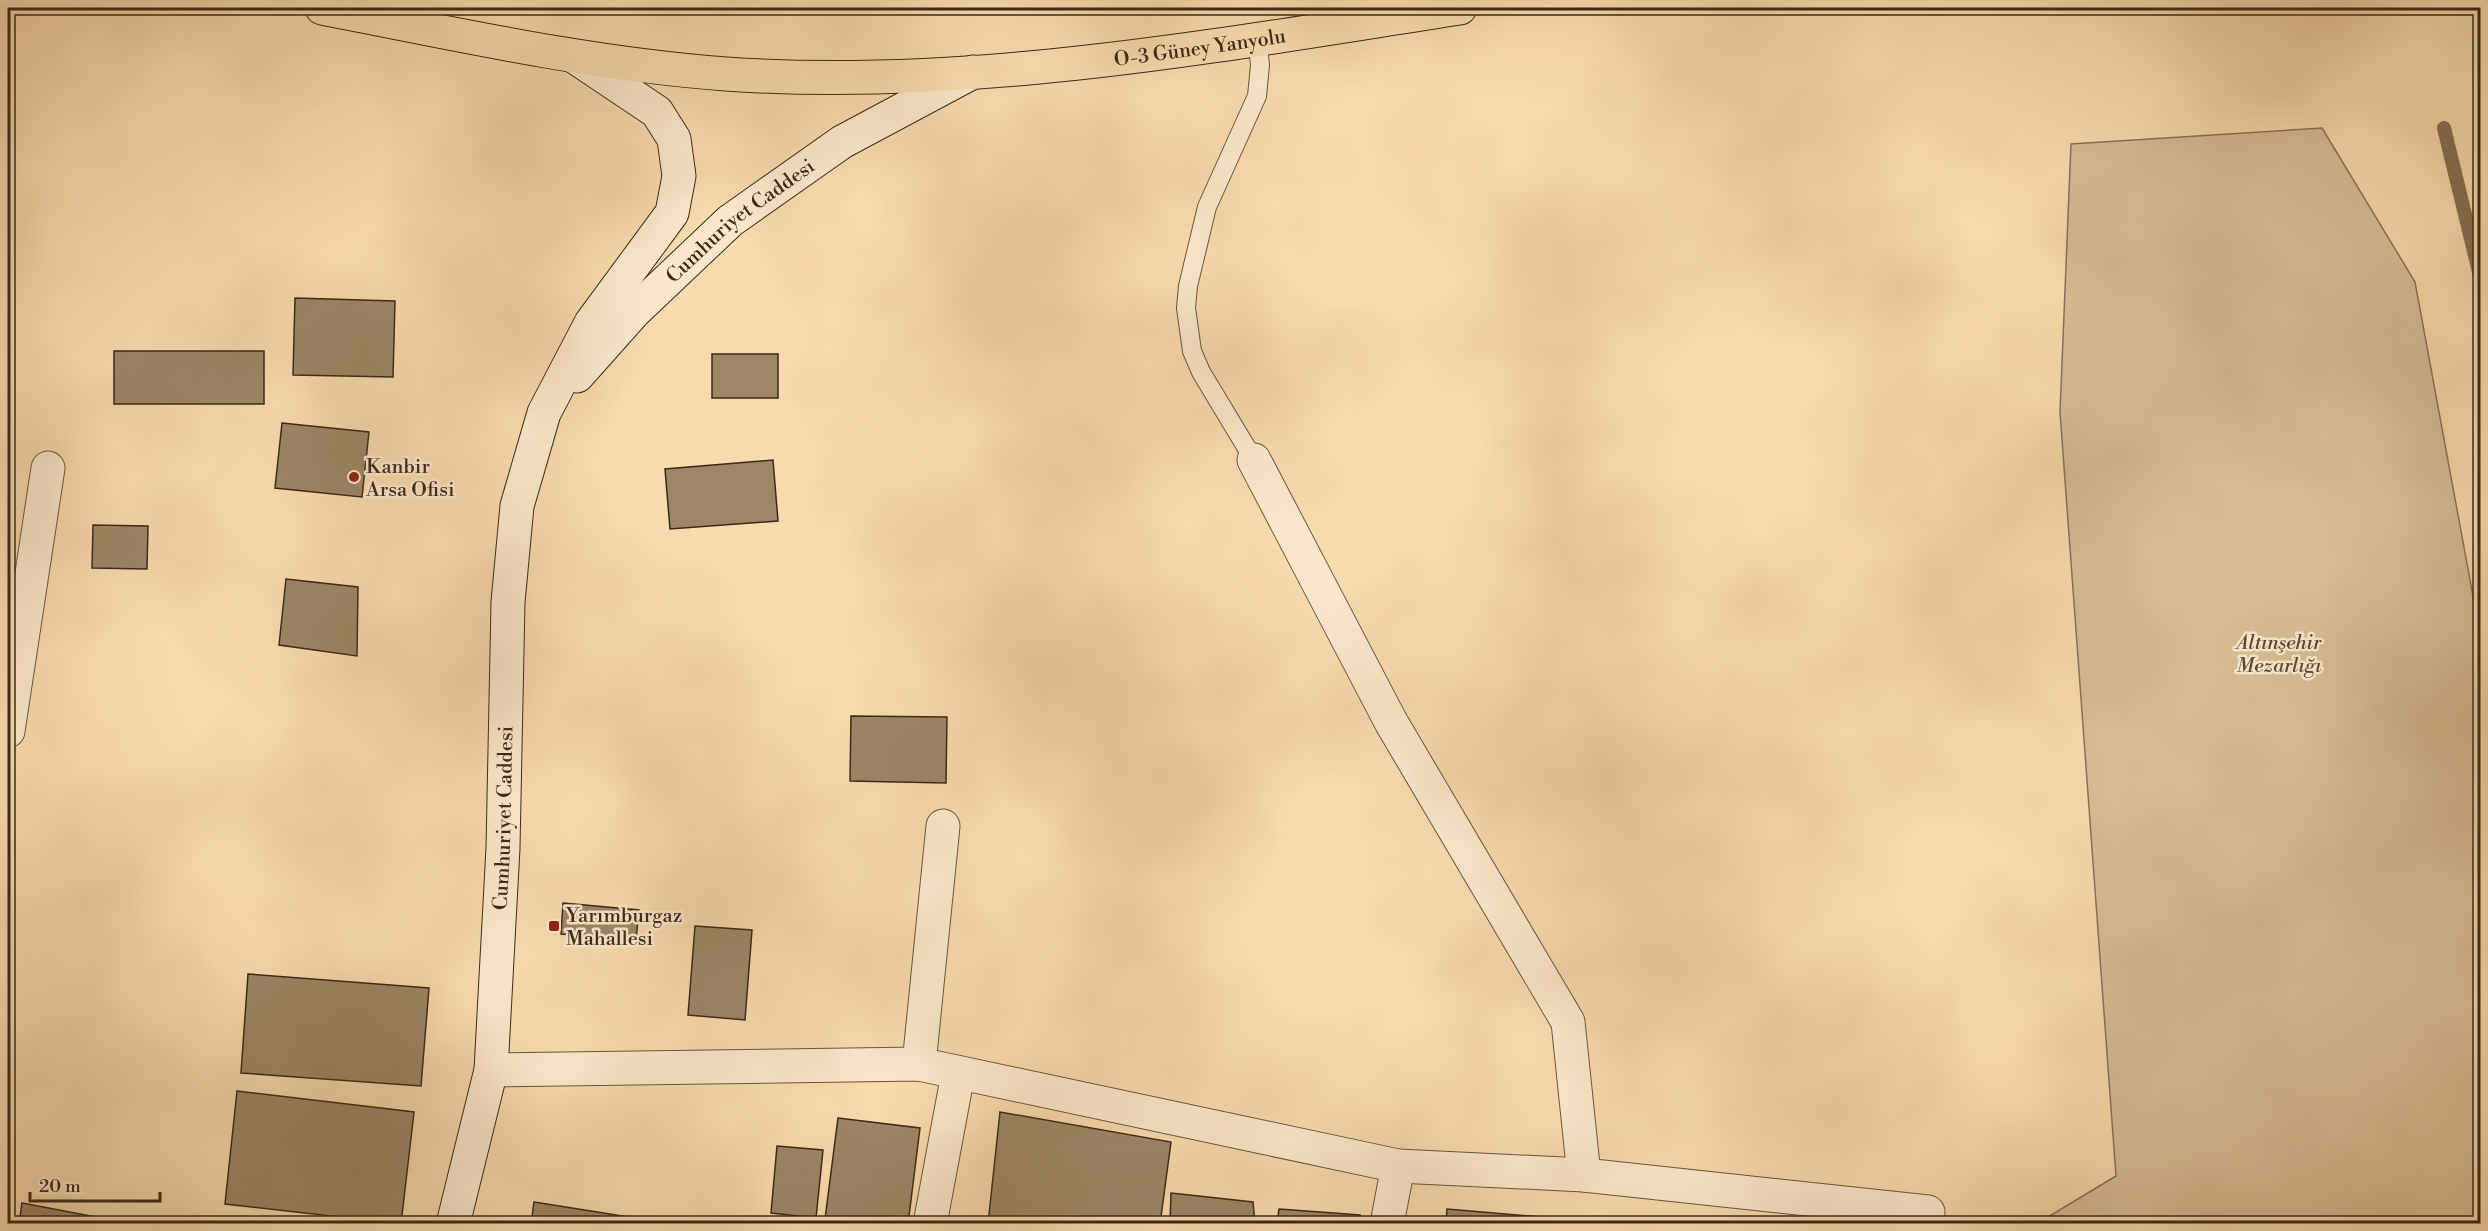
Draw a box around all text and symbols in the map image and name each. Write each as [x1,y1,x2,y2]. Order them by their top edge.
street label: O-3 Güney Yanyolu [1113,24,1288,73]
street label: Cumhuriyet Caddesi [661,154,820,289]
place label: Kanbir Arsa Ofisi [365,455,455,503]
marker: Kanbir Arsa Ofisi [347,470,361,484]
park label: Altınşehir Mezarlığı [2235,631,2322,679]
street label: Cumhuriyet Caddesi [489,725,519,911]
place label: Yarımburgaz Mahallesi [565,904,682,952]
marker: Yarımburgaz Mahallesi [547,919,561,933]
scale bar [30,1165,160,1203]
text: 20 m [39,1175,81,1198]

